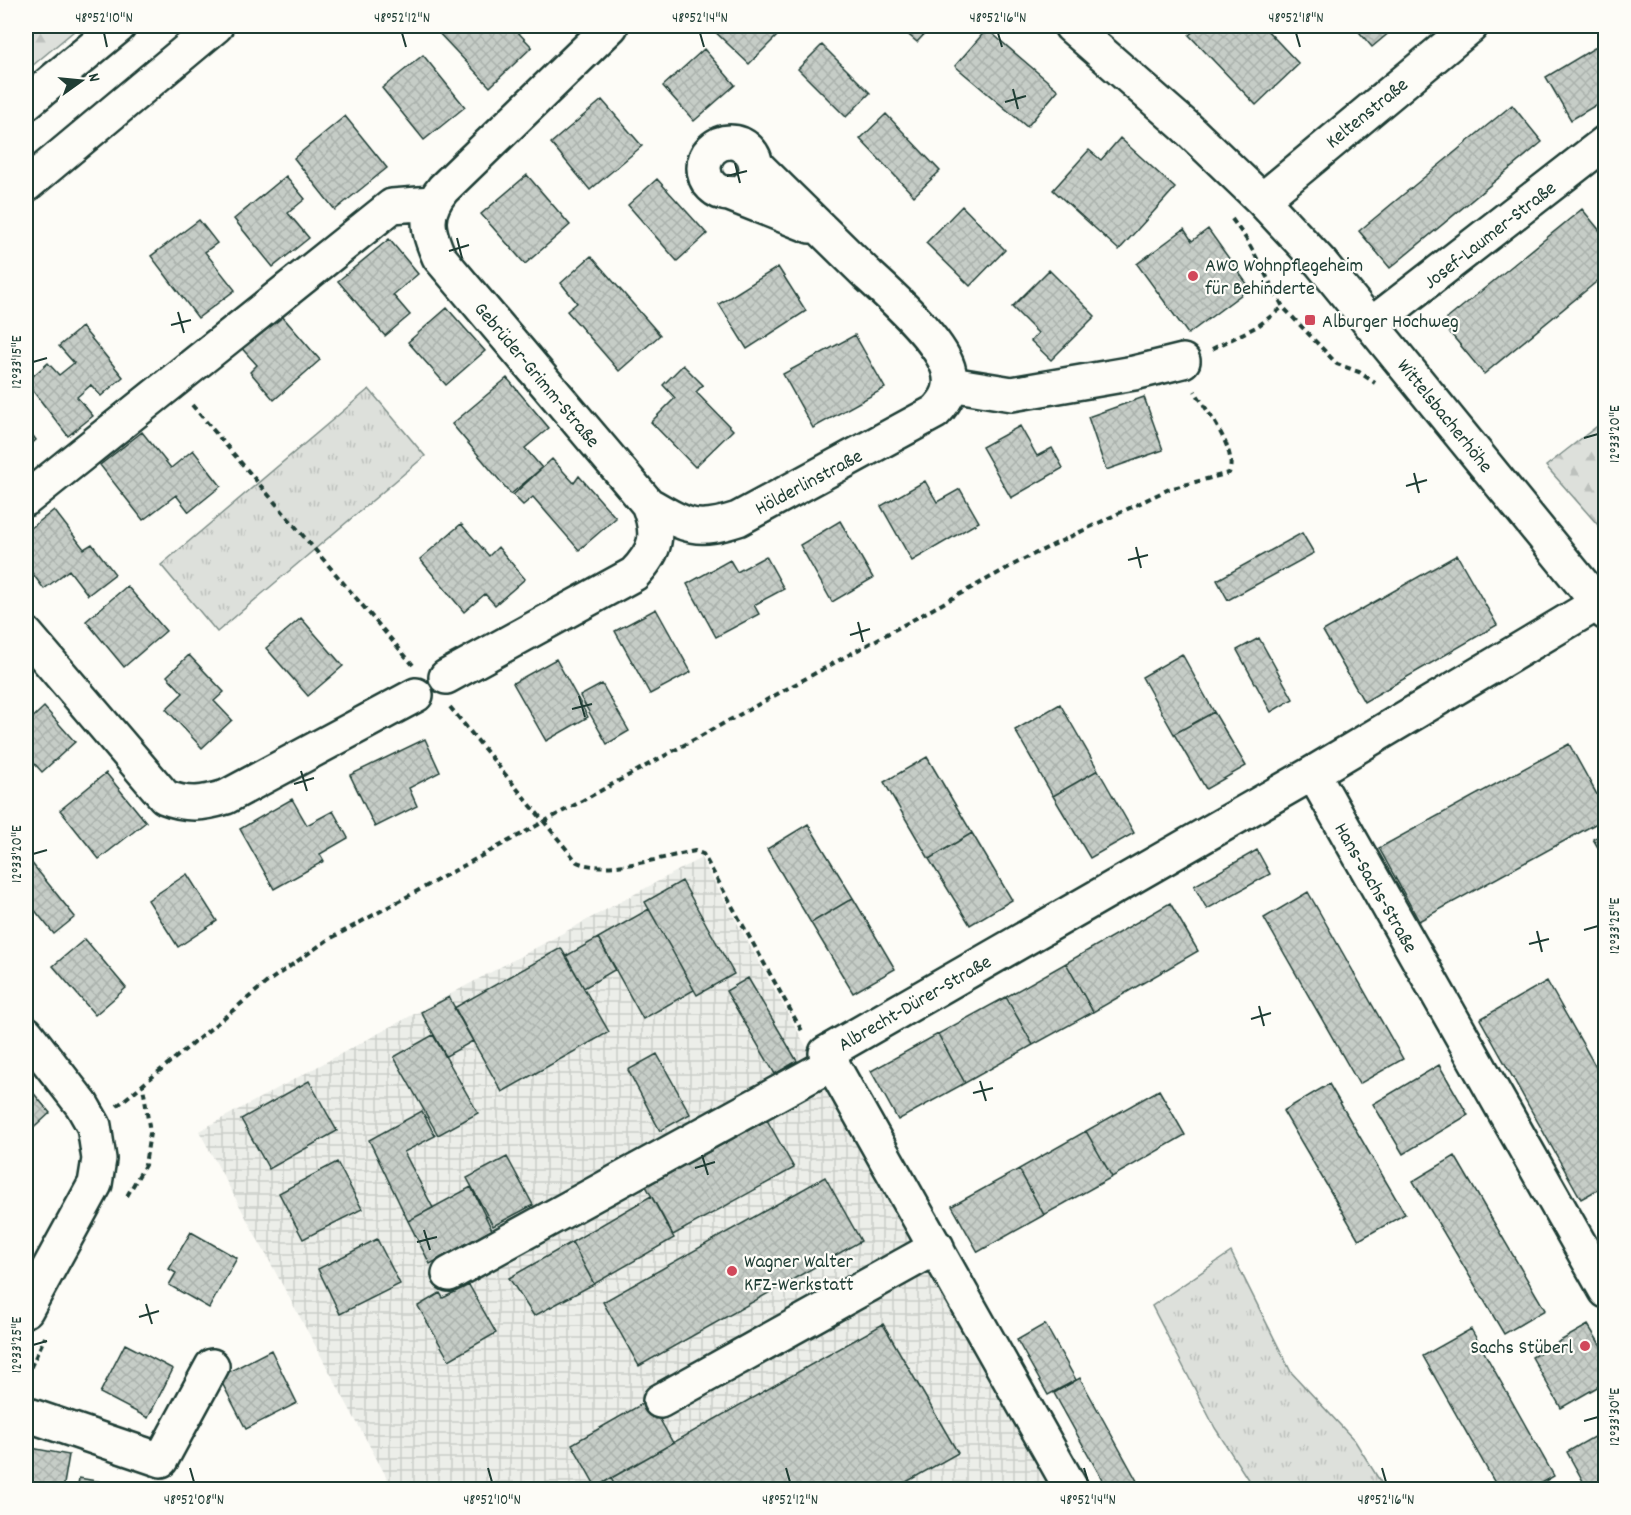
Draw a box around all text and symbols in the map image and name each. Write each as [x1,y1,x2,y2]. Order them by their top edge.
text: 48°52'10"N [75,8,133,30]
text: 48°52'12"N [374,8,430,30]
text: 48°52'14"N [672,8,728,30]
text: 48°52'16"N [970,8,1026,30]
text: 48°52'18"N [1268,8,1324,30]
north arrow [51,51,111,111]
text: N [81,71,105,85]
street label: Keltenstraße [1321,72,1415,156]
street label: Josef-Laumer-Straße [1419,175,1563,297]
place label: AWO Wohnpflegeheim für Behinderte [1205,253,1363,304]
marker: AWO Wohnpflegeheim für Behinderte [1186,269,1200,283]
street label: Gebrüder-Grimm-Straße [466,297,605,455]
place label: Alburger Hochweg [1322,309,1459,337]
marker: Alburger Hochweg [1303,313,1317,327]
text: 12°33'15"E [7,335,29,389]
street label: Wittelsbacherhöhe [1389,354,1499,480]
text: 12°33'20"E [1605,405,1627,463]
street label: Hölderlinstraße [751,443,868,524]
street label: Hans-Sachs-Straße [1326,818,1423,959]
text: 12°33'20"E [7,825,29,883]
text: 12°33'25"E [1605,898,1627,954]
street label: Albrecht-Dürer-Straße [834,949,997,1060]
place label: Wagner Walter KFZ-Werkstatt [744,1249,854,1300]
marker: Wagner Walter KFZ-Werkstatt [725,1264,739,1278]
text: 12°33'25"E [7,1317,29,1373]
place label: Sachs Stüberl [1470,1335,1573,1363]
marker: Sachs Stüberl [1578,1339,1592,1353]
text: 12°33'30"E [1605,1388,1627,1446]
text: 48°52'08"N [164,1490,224,1512]
text: 48°52'10"N [463,1490,521,1512]
text: 48°52'12"N [762,1490,818,1512]
text: 48°52'14"N [1060,1490,1116,1512]
text: 48°52'16"N [1358,1490,1414,1512]

